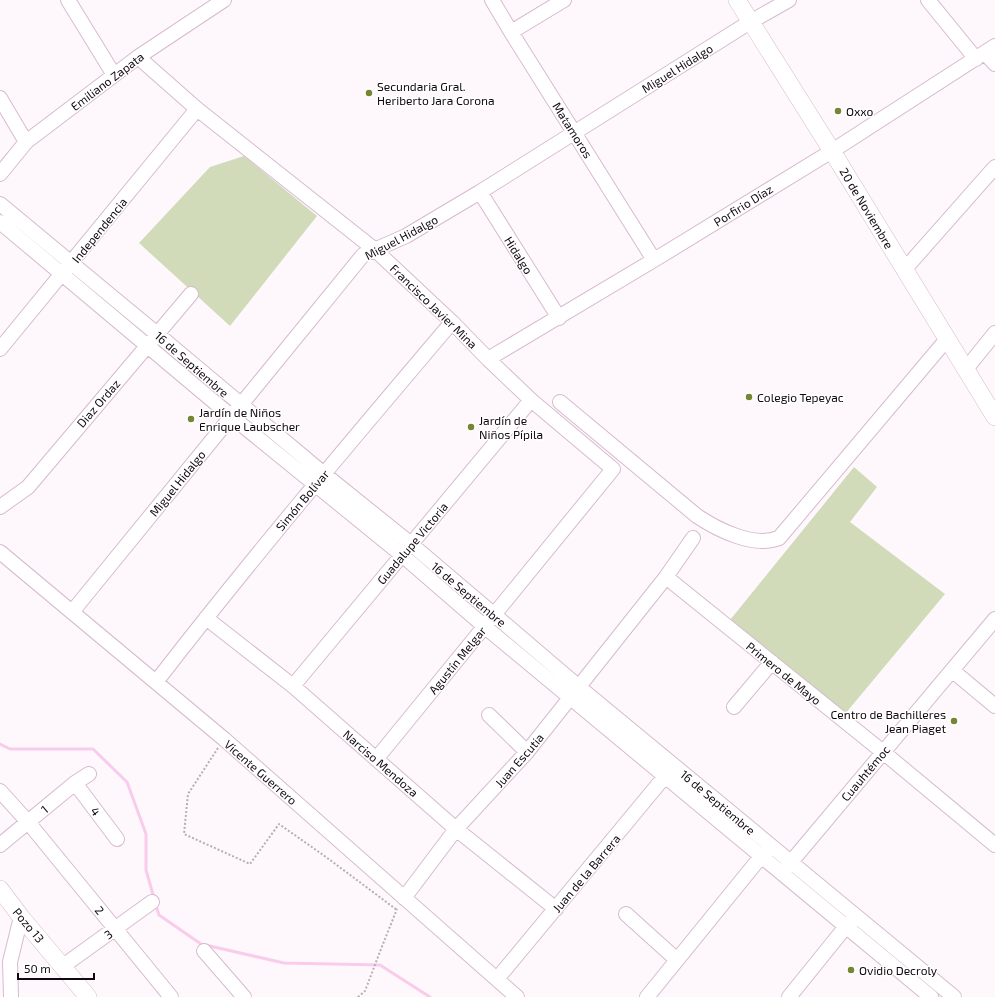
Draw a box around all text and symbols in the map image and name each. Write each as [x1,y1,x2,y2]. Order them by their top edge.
street label: Miguel Hidalgo [639,41,715,95]
street label: Emiliano Zapata [68,49,146,113]
place label: Secundaria Gral. Heriberto Jara Corona [377,79,495,107]
marker: Secundaria Gral. Heriberto Jara Corona [364,88,374,98]
street label: Matamoros [550,100,596,160]
place label: Oxxo [846,104,874,118]
marker: Oxxo [833,106,843,116]
street label: 20 de Noviembre [837,165,897,251]
street label: Porfirio Díaz [711,181,775,229]
street label: Independencia [69,195,129,265]
street label: Miguel Hidalgo [362,212,440,262]
street label: Hidalgo [502,234,536,276]
street label: Francisco Javier Mina [388,261,480,351]
street label: 16 de Septiembre [152,328,232,400]
street label: Diaz Ordaz [73,376,123,430]
place label: Colegio Tepeyac [757,390,844,404]
marker: Colegio Tepeyac [744,392,754,402]
place label: Jardín de Niños Enrique Laubscher [199,405,300,433]
place label: Jardín de Niños Pípila [479,413,543,441]
marker: Jardín de Niños Enrique Laubscher [186,414,196,424]
marker: Jardín de Niños Pípila [466,422,476,432]
street label: Miguel Hidalgo [146,447,208,519]
street label: Simón Bolívar [272,467,332,533]
street label: Guadalupe Victoria [374,499,450,587]
street label: 16 de Septiembre [429,559,509,629]
street label: Agustín Melgar [425,623,489,697]
street label: Primero de Mayo [744,639,824,708]
place label: Centro de Bachilleres Jean Piaget [830,707,946,735]
marker: Centro de Bachilleres Jean Piaget [949,716,959,726]
street label: Narciso Mendoza [341,727,421,799]
street label: Juan Escutia [492,730,546,790]
street label: Vicente Guerrero [222,737,300,807]
street label: Cuauhtémoc [838,742,892,804]
street label: 16 de Septiembre [678,767,758,837]
street label: 1 [38,802,50,816]
street label: 4 [88,804,104,818]
street label: Juan de la Barrera [549,831,623,915]
street label: 2 [92,903,108,917]
street label: Pozo 13 [11,905,47,945]
street label: 3 [101,926,115,942]
scale bar [18,955,94,981]
text: 50 m [24,961,51,975]
place label: Ovidio Decroly [859,963,938,977]
marker: Ovidio Decroly [846,965,856,975]

